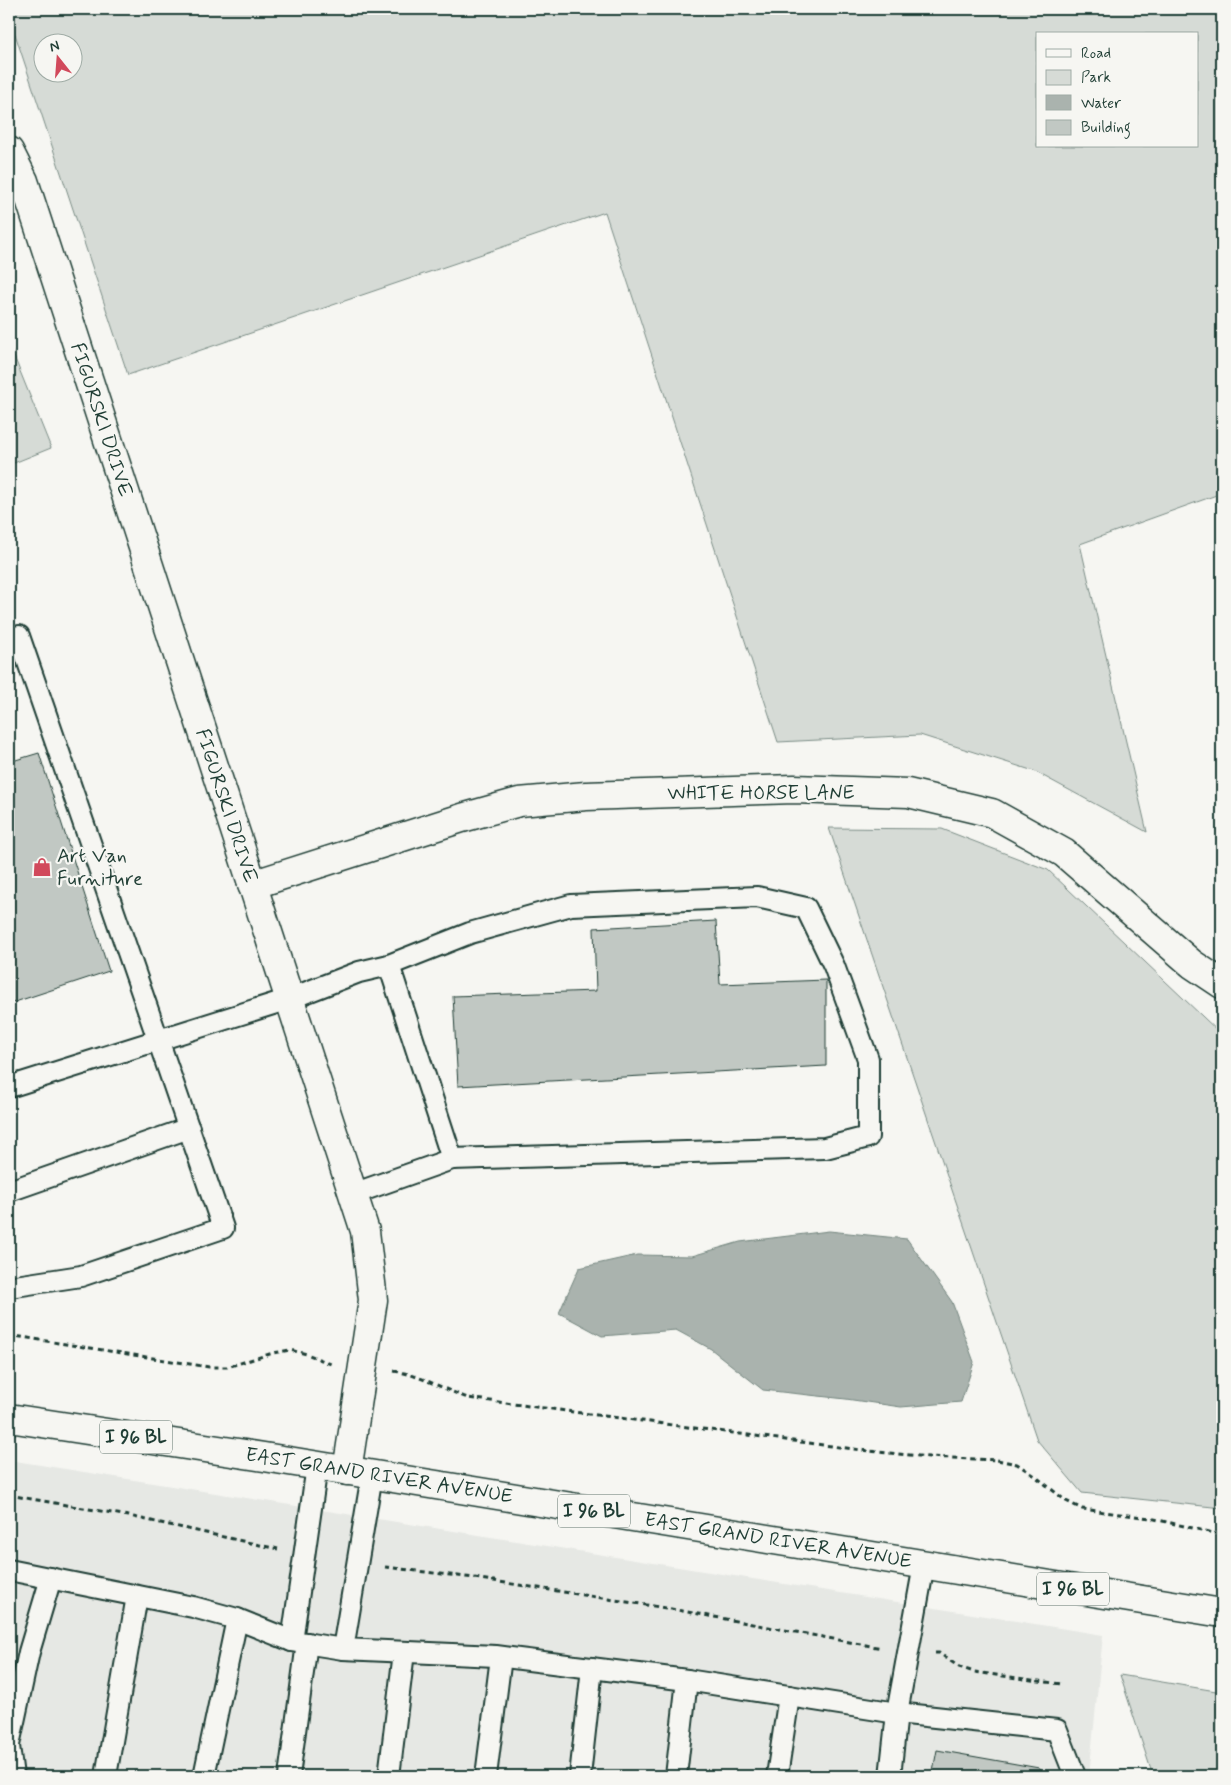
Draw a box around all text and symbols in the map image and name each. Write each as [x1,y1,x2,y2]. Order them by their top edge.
north arrow [32,32,82,82]
legend [1036,32,1198,148]
text: N [47,37,62,56]
text: Road [1081,44,1111,64]
text: Park [1081,68,1111,88]
text: Water [1081,94,1121,114]
text: Building [1081,118,1131,139]
street label: FIGURSKI DRIVE [63,339,139,501]
street label: FIGURSKI DRIVE [188,725,264,887]
street label: WHITE HORSE LANE [667,780,855,807]
place label: Art Van Furniture [57,843,143,893]
shop icon: Art Van Furniture [31,856,53,878]
road number: I 96 BL [100,1420,172,1454]
street label: EAST GRAND RIVER AVENUE [243,1442,515,1510]
road number: I 96 BL [558,1494,630,1528]
street label: EAST GRAND RIVER AVENUE [642,1507,914,1575]
road number: I 96 BL [1037,1572,1109,1606]

